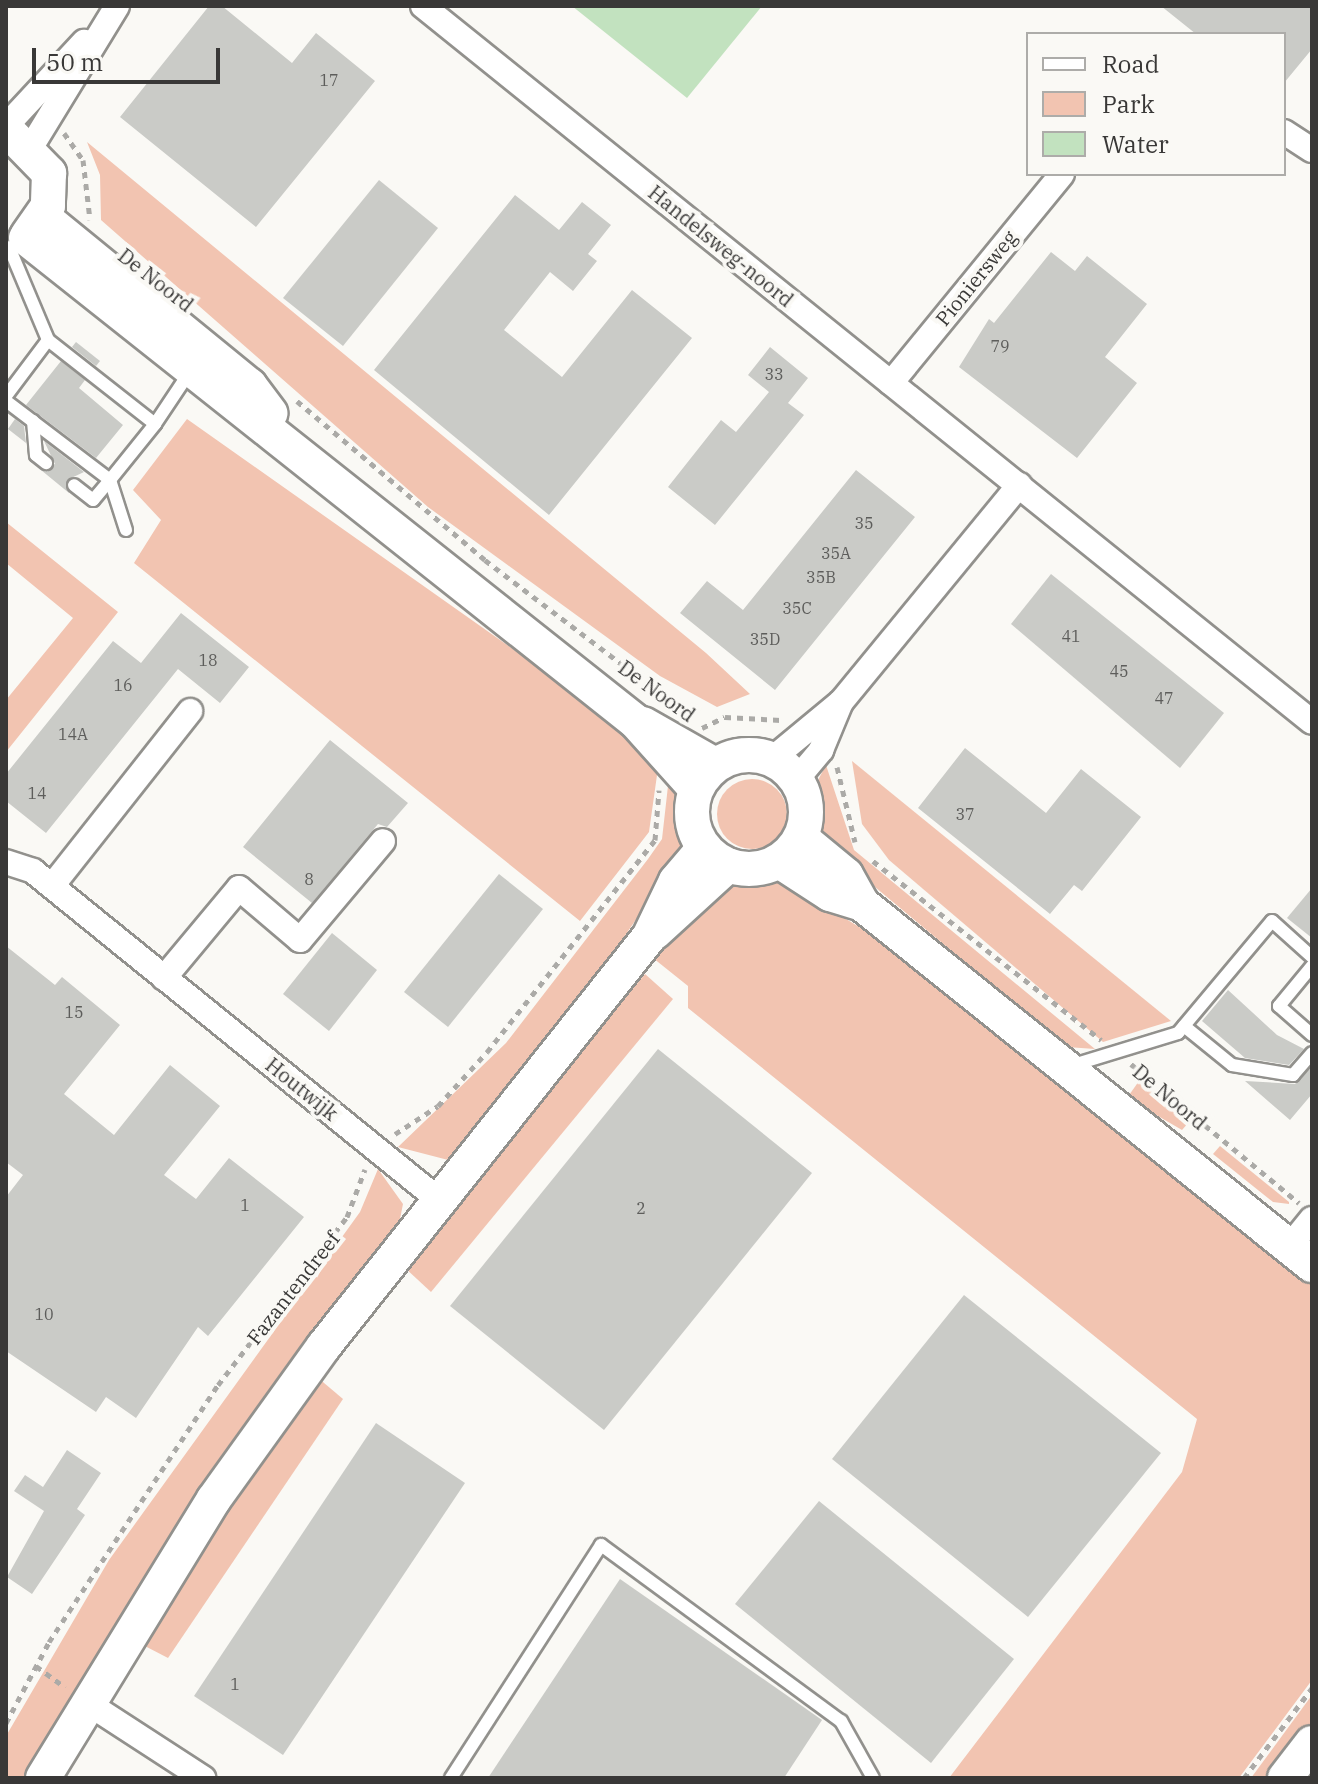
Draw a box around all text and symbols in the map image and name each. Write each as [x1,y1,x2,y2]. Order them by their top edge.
scale bar [36,32,224,82]
legend [1026,32,1286,176]
text: 50 m [46,46,103,78]
text: Road [1102,48,1159,80]
house number: 17 [319,70,339,90]
text: Park [1102,88,1154,120]
text: Water [1102,128,1169,160]
street label: Handelsweg-noord [644,180,798,312]
street label: Pioniersweg [930,226,1022,330]
street label: De Noord [114,243,198,317]
house number: 79 [990,336,1010,356]
house number: 33 [764,364,784,384]
house number: 35 [854,513,874,533]
house number: 35A [821,543,851,563]
house number: 35B [806,567,836,587]
house number: 35C [782,598,812,618]
house number: 41 [1061,626,1081,646]
house number: 35D [750,629,780,649]
house number: 18 [198,650,218,670]
street label: De Noord [614,655,700,727]
house number: 45 [1109,661,1129,681]
house number: 16 [113,675,133,695]
house number: 47 [1154,688,1174,708]
house number: 14A [58,724,88,744]
house number: 14 [27,783,47,803]
house number: 37 [955,804,975,824]
house number: 8 [304,869,314,889]
house number: 15 [64,1002,84,1022]
street label: Houtwijk [261,1053,343,1125]
street label: De Noord [1128,1059,1212,1135]
house number: 1 [240,1195,250,1215]
house number: 2 [636,1198,646,1218]
street label: Fazantendreef [242,1227,344,1349]
house number: 10 [34,1304,54,1324]
house number: 1 [230,1674,240,1694]

